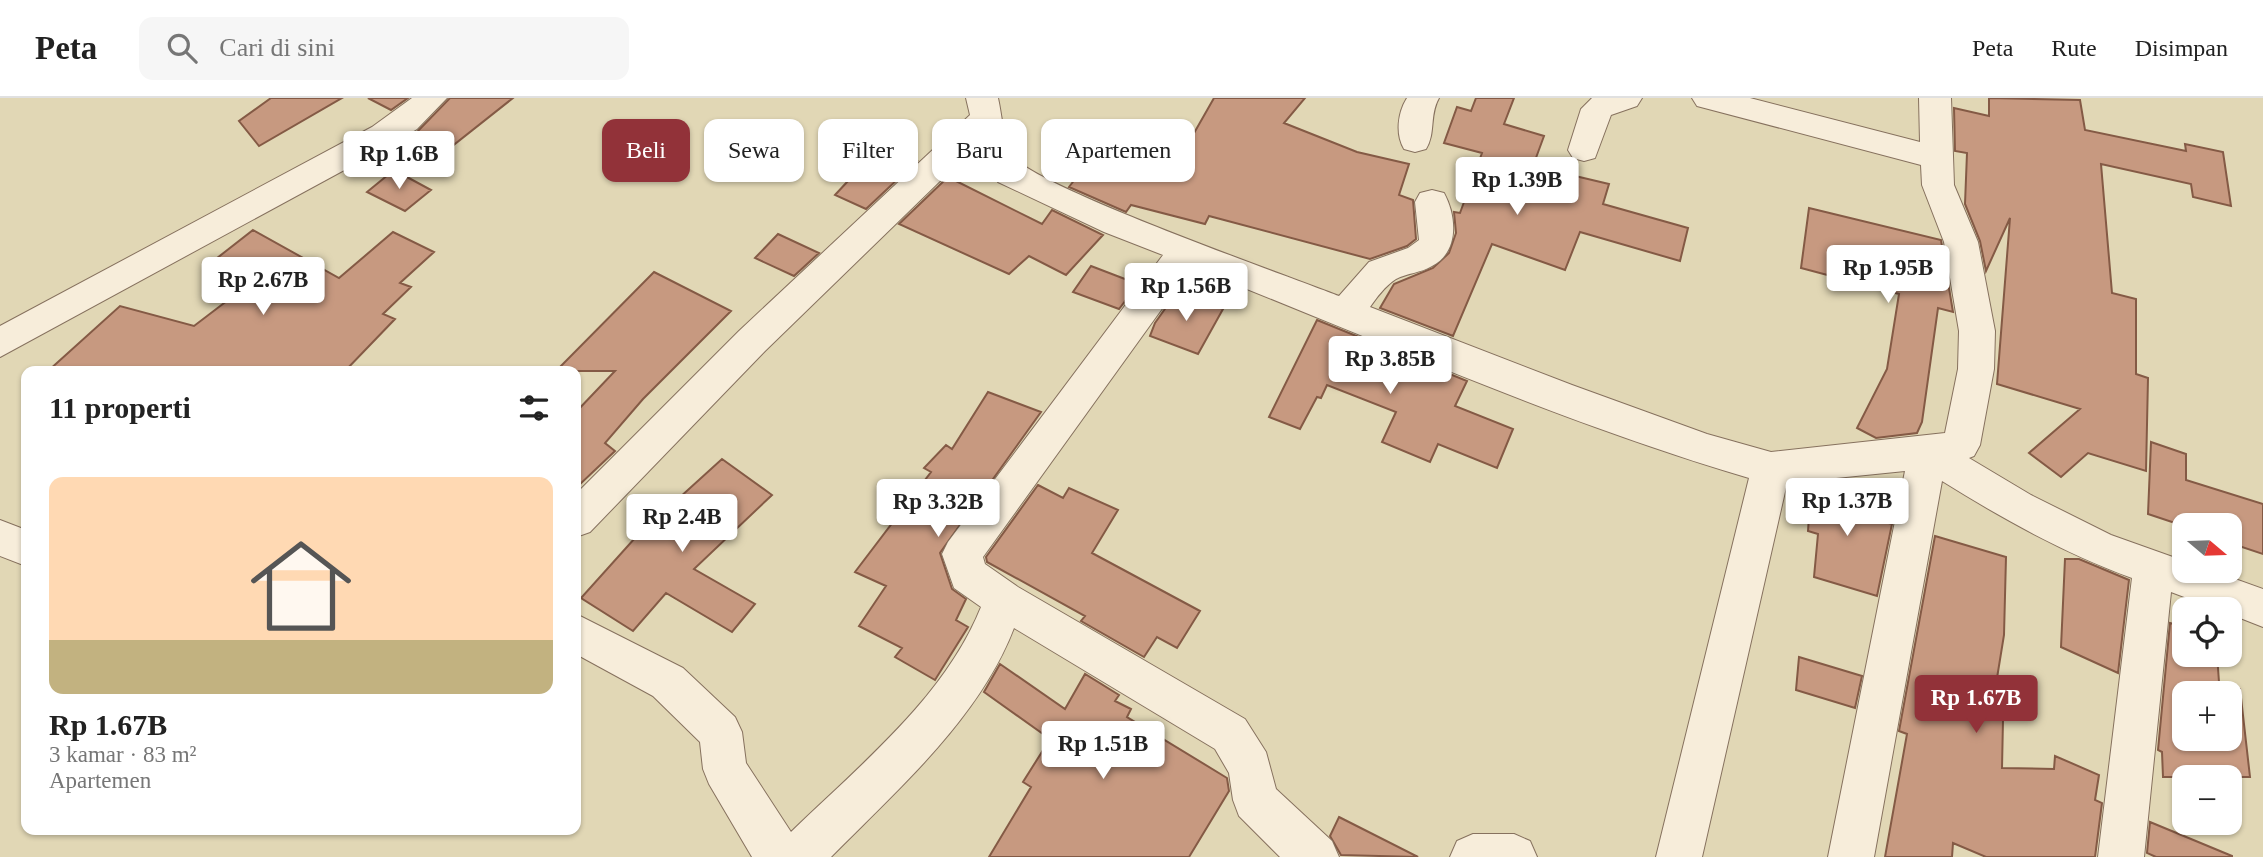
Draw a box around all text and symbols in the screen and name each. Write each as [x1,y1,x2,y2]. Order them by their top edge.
search box [139,17,629,80]
icon: search [163,29,201,67]
text: Peta [35,30,97,66]
text: Cari di sini [219,33,335,62]
text: Peta [1972,35,2013,61]
text: Rute [2051,35,2097,61]
text: Disimpan [2135,35,2228,61]
chip: Beli [602,119,690,182]
chip: Sewa [704,119,804,182]
chip: Filter [818,119,918,182]
chip: Baru [932,119,1027,182]
chip: Apartemen [1041,119,1195,182]
pin: Rp 1.6B [334,132,464,191]
text: Rp 1.6B [359,141,439,166]
pin: Rp 1.39B [1445,158,1589,217]
text: Rp 1.39B [1472,167,1562,192]
pin: Rp 1.95B [1816,246,1960,305]
text: Rp 1.95B [1843,255,1933,280]
pin: Rp 2.67B [191,258,335,317]
pin: Rp 1.56B [1114,264,1258,323]
text: Rp 2.67B [218,267,308,292]
text: Rp 1.56B [1141,273,1231,298]
pin: Rp 3.85B [1318,336,1462,396]
text: Rp 3.85B [1345,346,1435,371]
icon: filters [515,389,553,427]
text: 11 properti [49,391,191,424]
pin: Rp 1.37B [1775,478,1919,538]
pin: Rp 3.32B [866,480,1010,539]
text: Rp 1.37B [1802,488,1892,513]
text: Rp 3.32B [893,489,983,514]
pin: Rp 2.4B [617,494,747,554]
text: Rp 2.4B [642,504,722,529]
north arrow [2172,513,2242,583]
map controls [2172,513,2242,835]
icon: home [238,523,364,649]
button: locate [2172,597,2242,667]
pin: Rp 1.67B [1904,676,2048,735]
button: + [2172,681,2242,751]
text: Rp 1.67B [1931,685,2021,710]
text: Rp 1.67B [49,708,167,741]
pin: Rp 1.51B [1031,722,1175,781]
text: Rp 1.51B [1058,731,1148,756]
text: 3 kamar · 83 m² [49,742,196,767]
button: − [2172,765,2242,835]
text: Apartemen [49,768,151,793]

